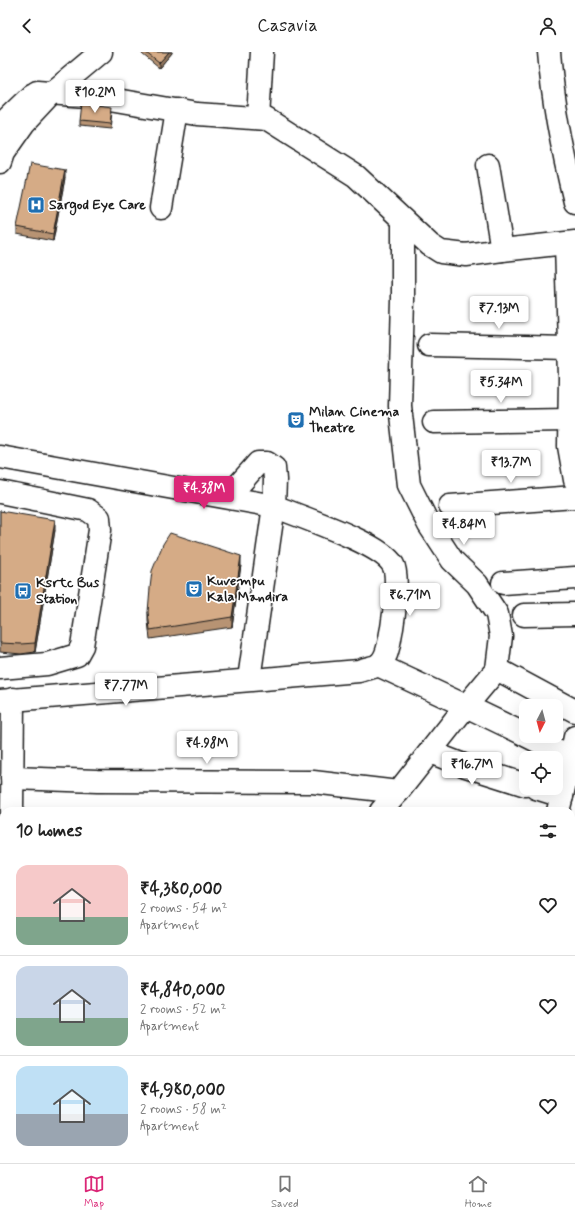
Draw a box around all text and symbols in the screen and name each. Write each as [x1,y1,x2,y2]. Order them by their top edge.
text: Casavia [257,14,318,38]
icon: back [16,15,38,37]
icon: person [537,15,559,37]
pin: ₹10.2M [62,80,128,114]
text: ₹10.2M [74,84,116,101]
hospital icon: Sargod Eye Care [26,195,46,215]
place label: Sargod Eye Care [49,196,146,216]
pin: ₹7.13M [466,296,532,330]
text: ₹7.13M [479,300,519,317]
pin: ₹5.34M [468,370,534,404]
text: ₹5.34M [479,374,523,391]
place label: Milan Cinema Theatre [309,403,399,437]
theatre icon: Milan Cinema Theatre [286,410,306,430]
pin: ₹13.7M [478,450,544,484]
text: ₹13.7M [491,454,531,471]
pin: ₹4.38M [171,476,237,510]
text: ₹4.38M [183,480,225,497]
pin: ₹4.84M [431,512,497,546]
text: ₹4.84M [442,516,486,533]
place label: Kuvempu Kala Mandira [207,572,288,606]
place label: Ksrtc Bus Station [36,574,100,608]
theatre icon: Kuvempu Kala Mandira [184,579,204,599]
bus stop icon: Ksrtc Bus Station [13,581,33,601]
pin: ₹6.71M [377,583,443,617]
text: ₹6.71M [389,587,431,604]
pin: ₹7.77M [93,673,159,707]
text: ₹7.77M [104,677,148,694]
north arrow [519,699,563,743]
map controls [519,699,563,795]
pin: ₹4.98M [174,731,240,765]
text: ₹4.98M [186,735,228,752]
button: locate [519,751,563,795]
pin: ₹16.7M [439,752,505,786]
text: ₹16.7M [451,756,493,773]
text: 10 homes [16,820,82,842]
icon: filters [537,820,559,842]
text: ₹4,380,000 [140,878,222,900]
icon: home [48,881,96,929]
icon: heart [537,894,559,916]
text: 2 rooms · 54 m² [140,900,227,917]
text: Apartment [140,917,199,934]
text: ₹4,840,000 [140,979,225,1001]
icon: home [48,982,96,1030]
icon: heart [537,995,559,1017]
text: 2 rooms · 52 m² [140,1001,226,1018]
text: Apartment [140,1018,199,1035]
text: ₹4,980,000 [140,1079,225,1101]
icon: home [48,1082,96,1130]
icon: heart [537,1095,559,1117]
text: 2 rooms · 58 m² [140,1101,227,1118]
text: Apartment [140,1118,199,1135]
tab: Map [83,1173,105,1211]
tab: Saved [271,1173,299,1211]
tab: Home [465,1173,492,1211]

